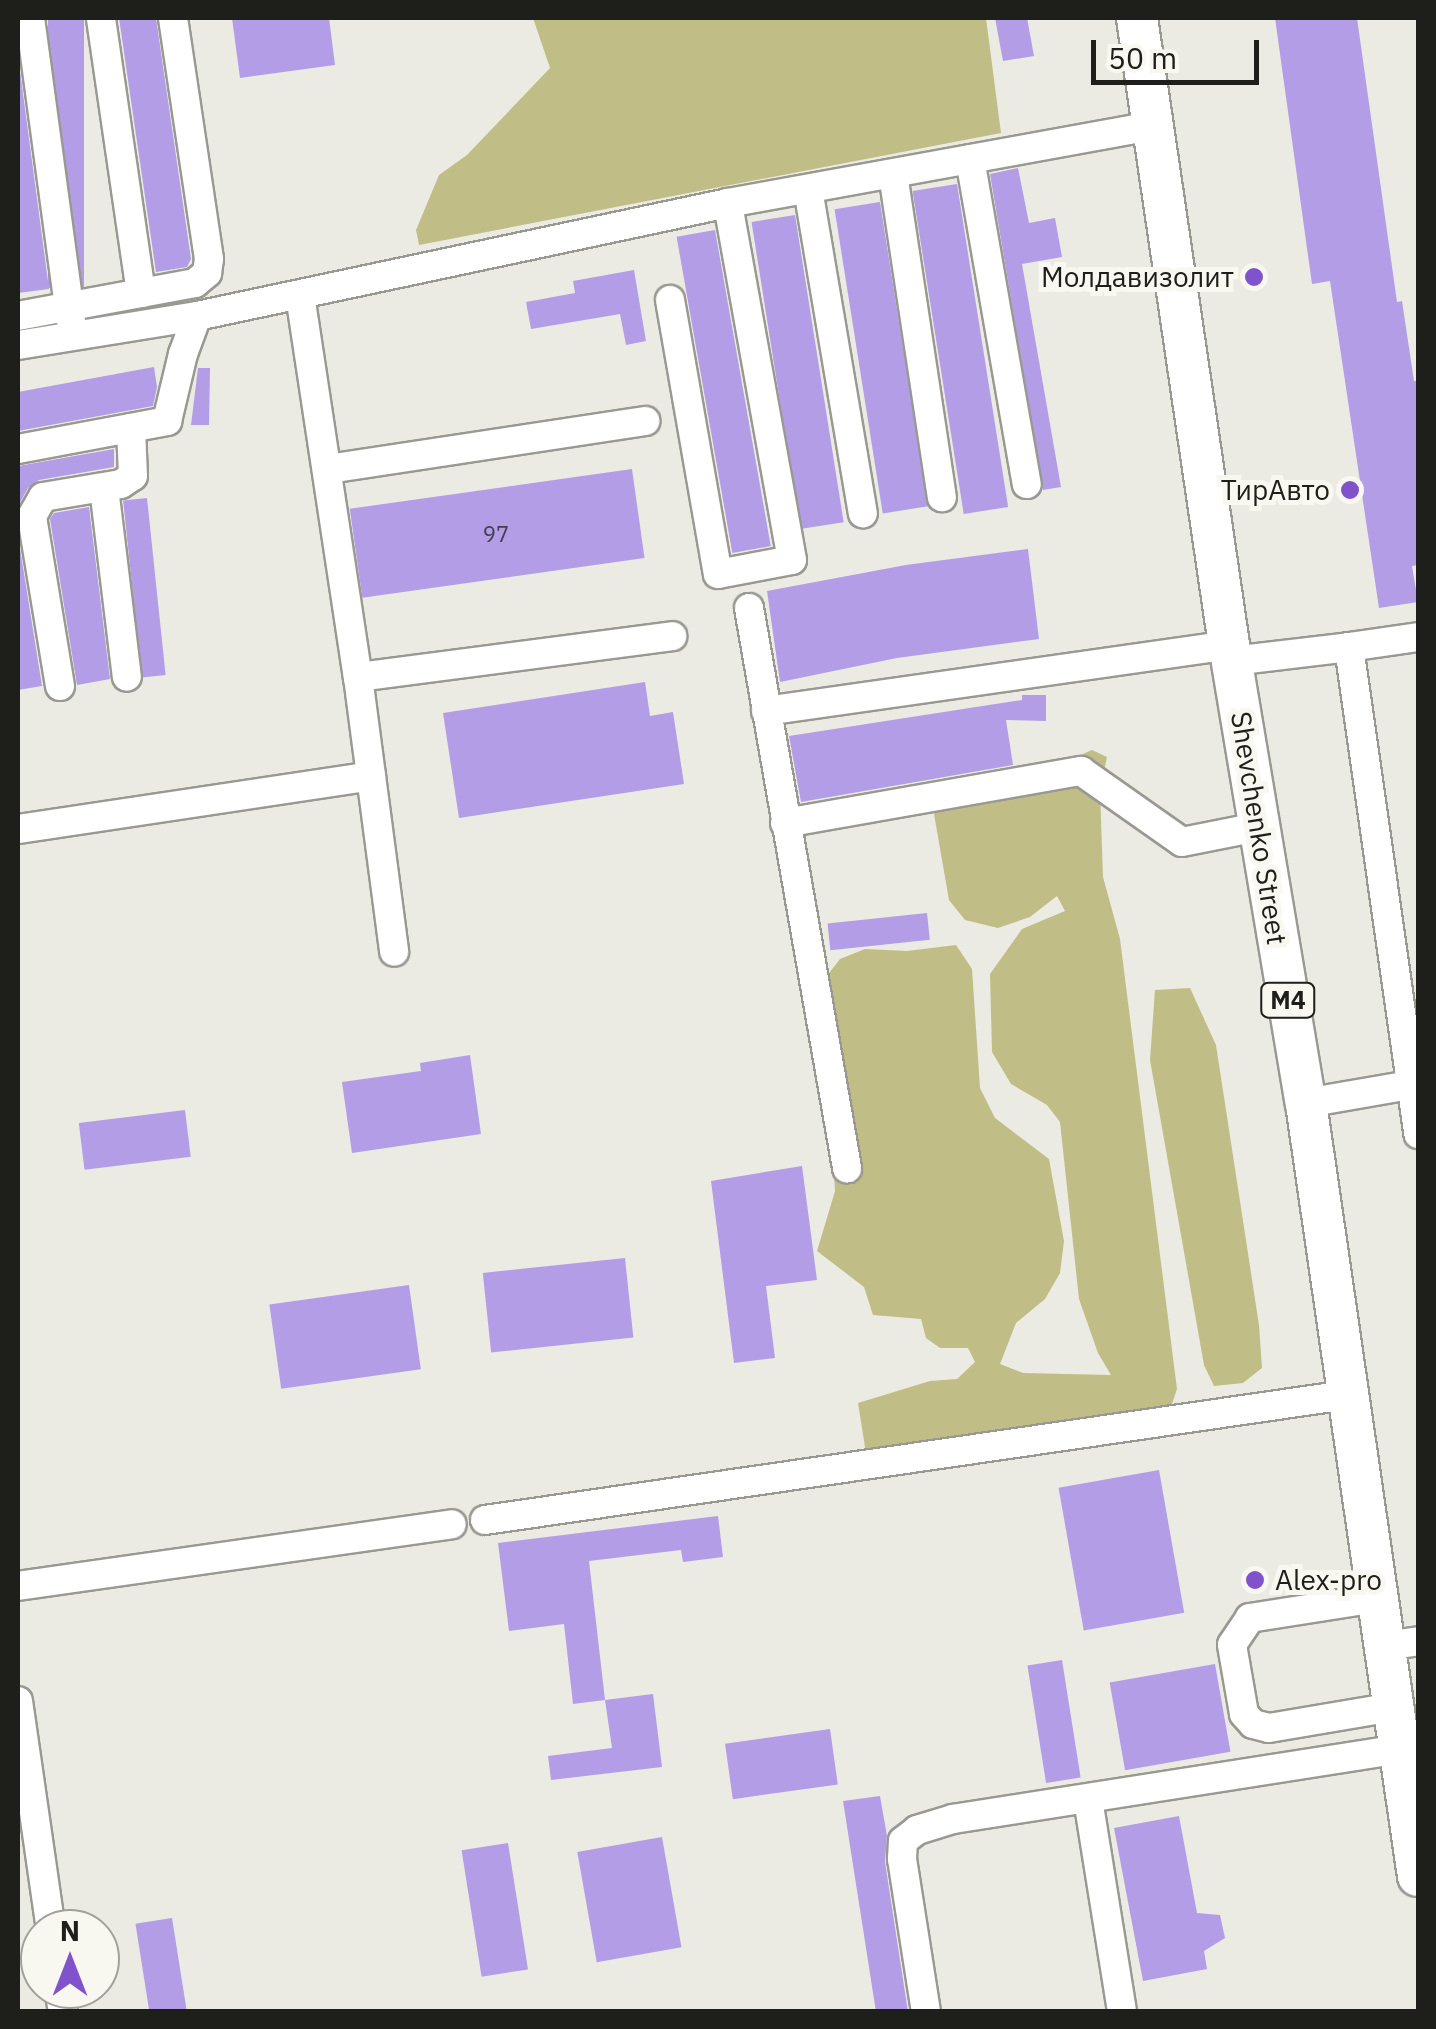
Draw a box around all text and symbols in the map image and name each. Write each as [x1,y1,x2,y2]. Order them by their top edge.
scale bar [1096,20,1264,82]
text: 50 m [1108,38,1177,77]
place label: Молдавизолит [1041,260,1234,294]
marker: Молдавизолит [1243,266,1265,288]
place label: ТирАвто [1221,473,1330,507]
marker: ТирАвто [1339,479,1361,501]
house number: 97 [483,521,509,547]
street label: Shevchenko Street [1224,709,1294,947]
road number: M4 [1258,980,1318,1020]
place label: Alex-pro [1275,1563,1382,1597]
marker: Alex-pro [1244,1569,1266,1591]
north arrow [20,1909,120,2009]
text: N [60,1912,80,1949]

